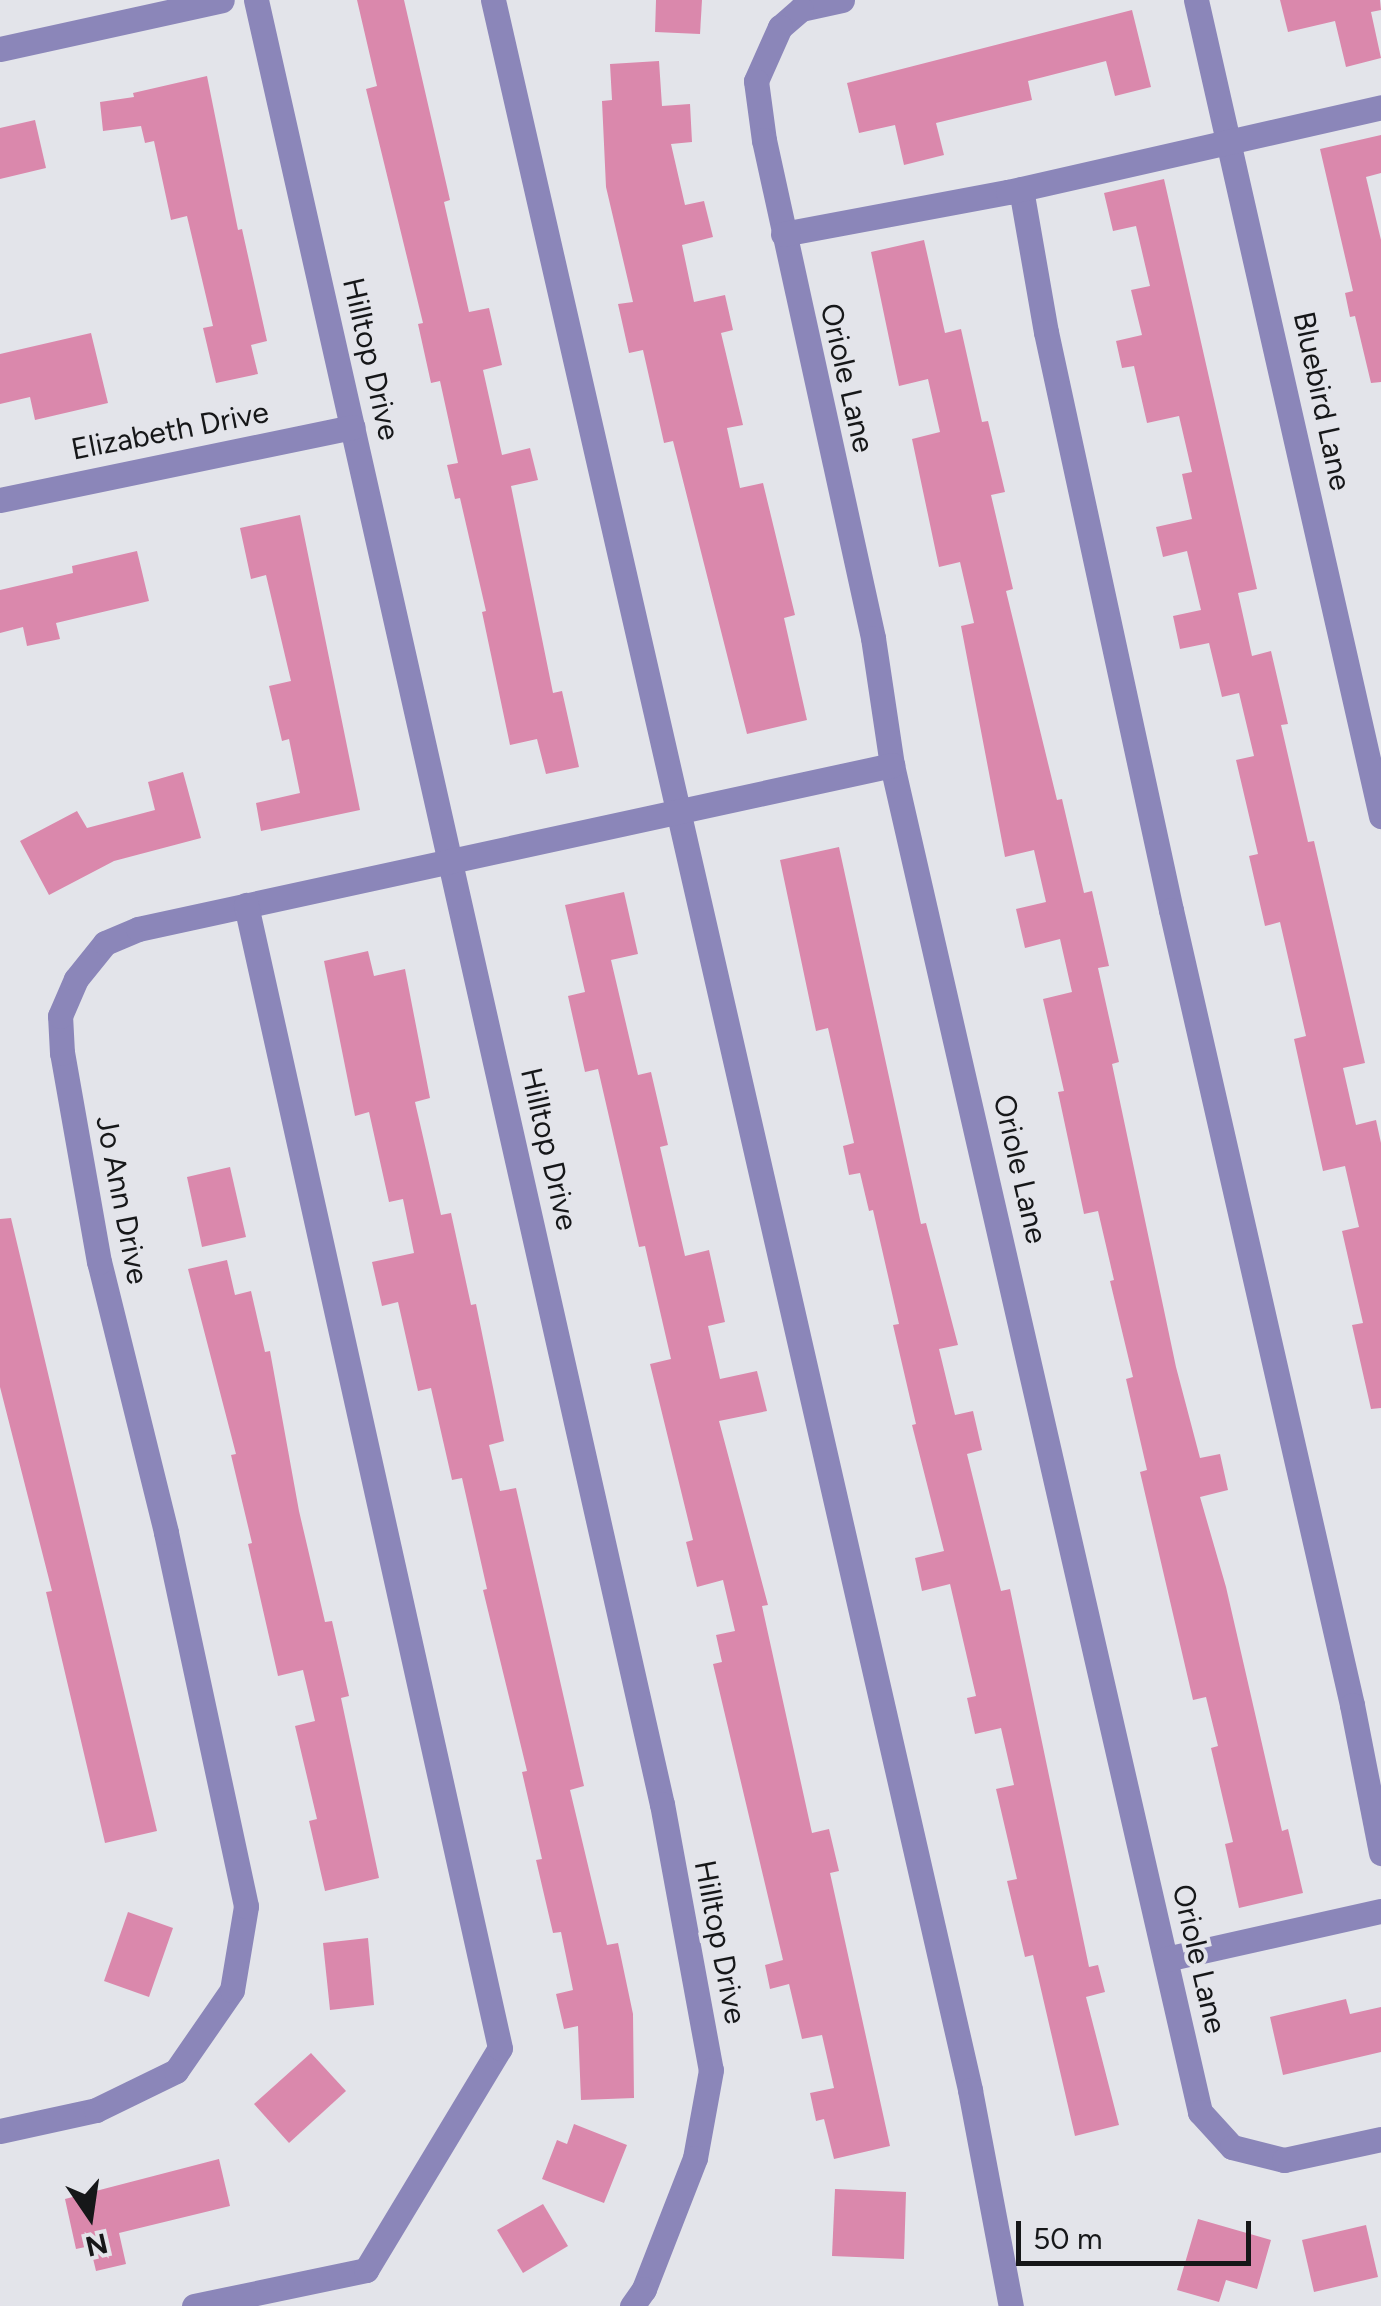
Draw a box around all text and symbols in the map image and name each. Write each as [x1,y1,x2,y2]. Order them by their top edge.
street label: Hilltop Drive [335,274,407,444]
street label: Oriole Lane [812,300,882,456]
street label: Bluebird Lane [1286,308,1358,494]
street label: Elizabeth Drive [68,394,272,468]
street label: Hilltop Drive [513,1064,585,1234]
street label: Oriole Lane [985,1091,1055,1247]
street label: Jo Ann Drive [88,1113,156,1287]
street label: Hilltop Drive [687,1857,753,2027]
street label: Oriole Lane [1164,1881,1234,2037]
north arrow [40,2166,140,2266]
scale bar [1021,2201,1256,2263]
text: 50 m [1033,2220,1102,2257]
text: N [82,2226,111,2264]

